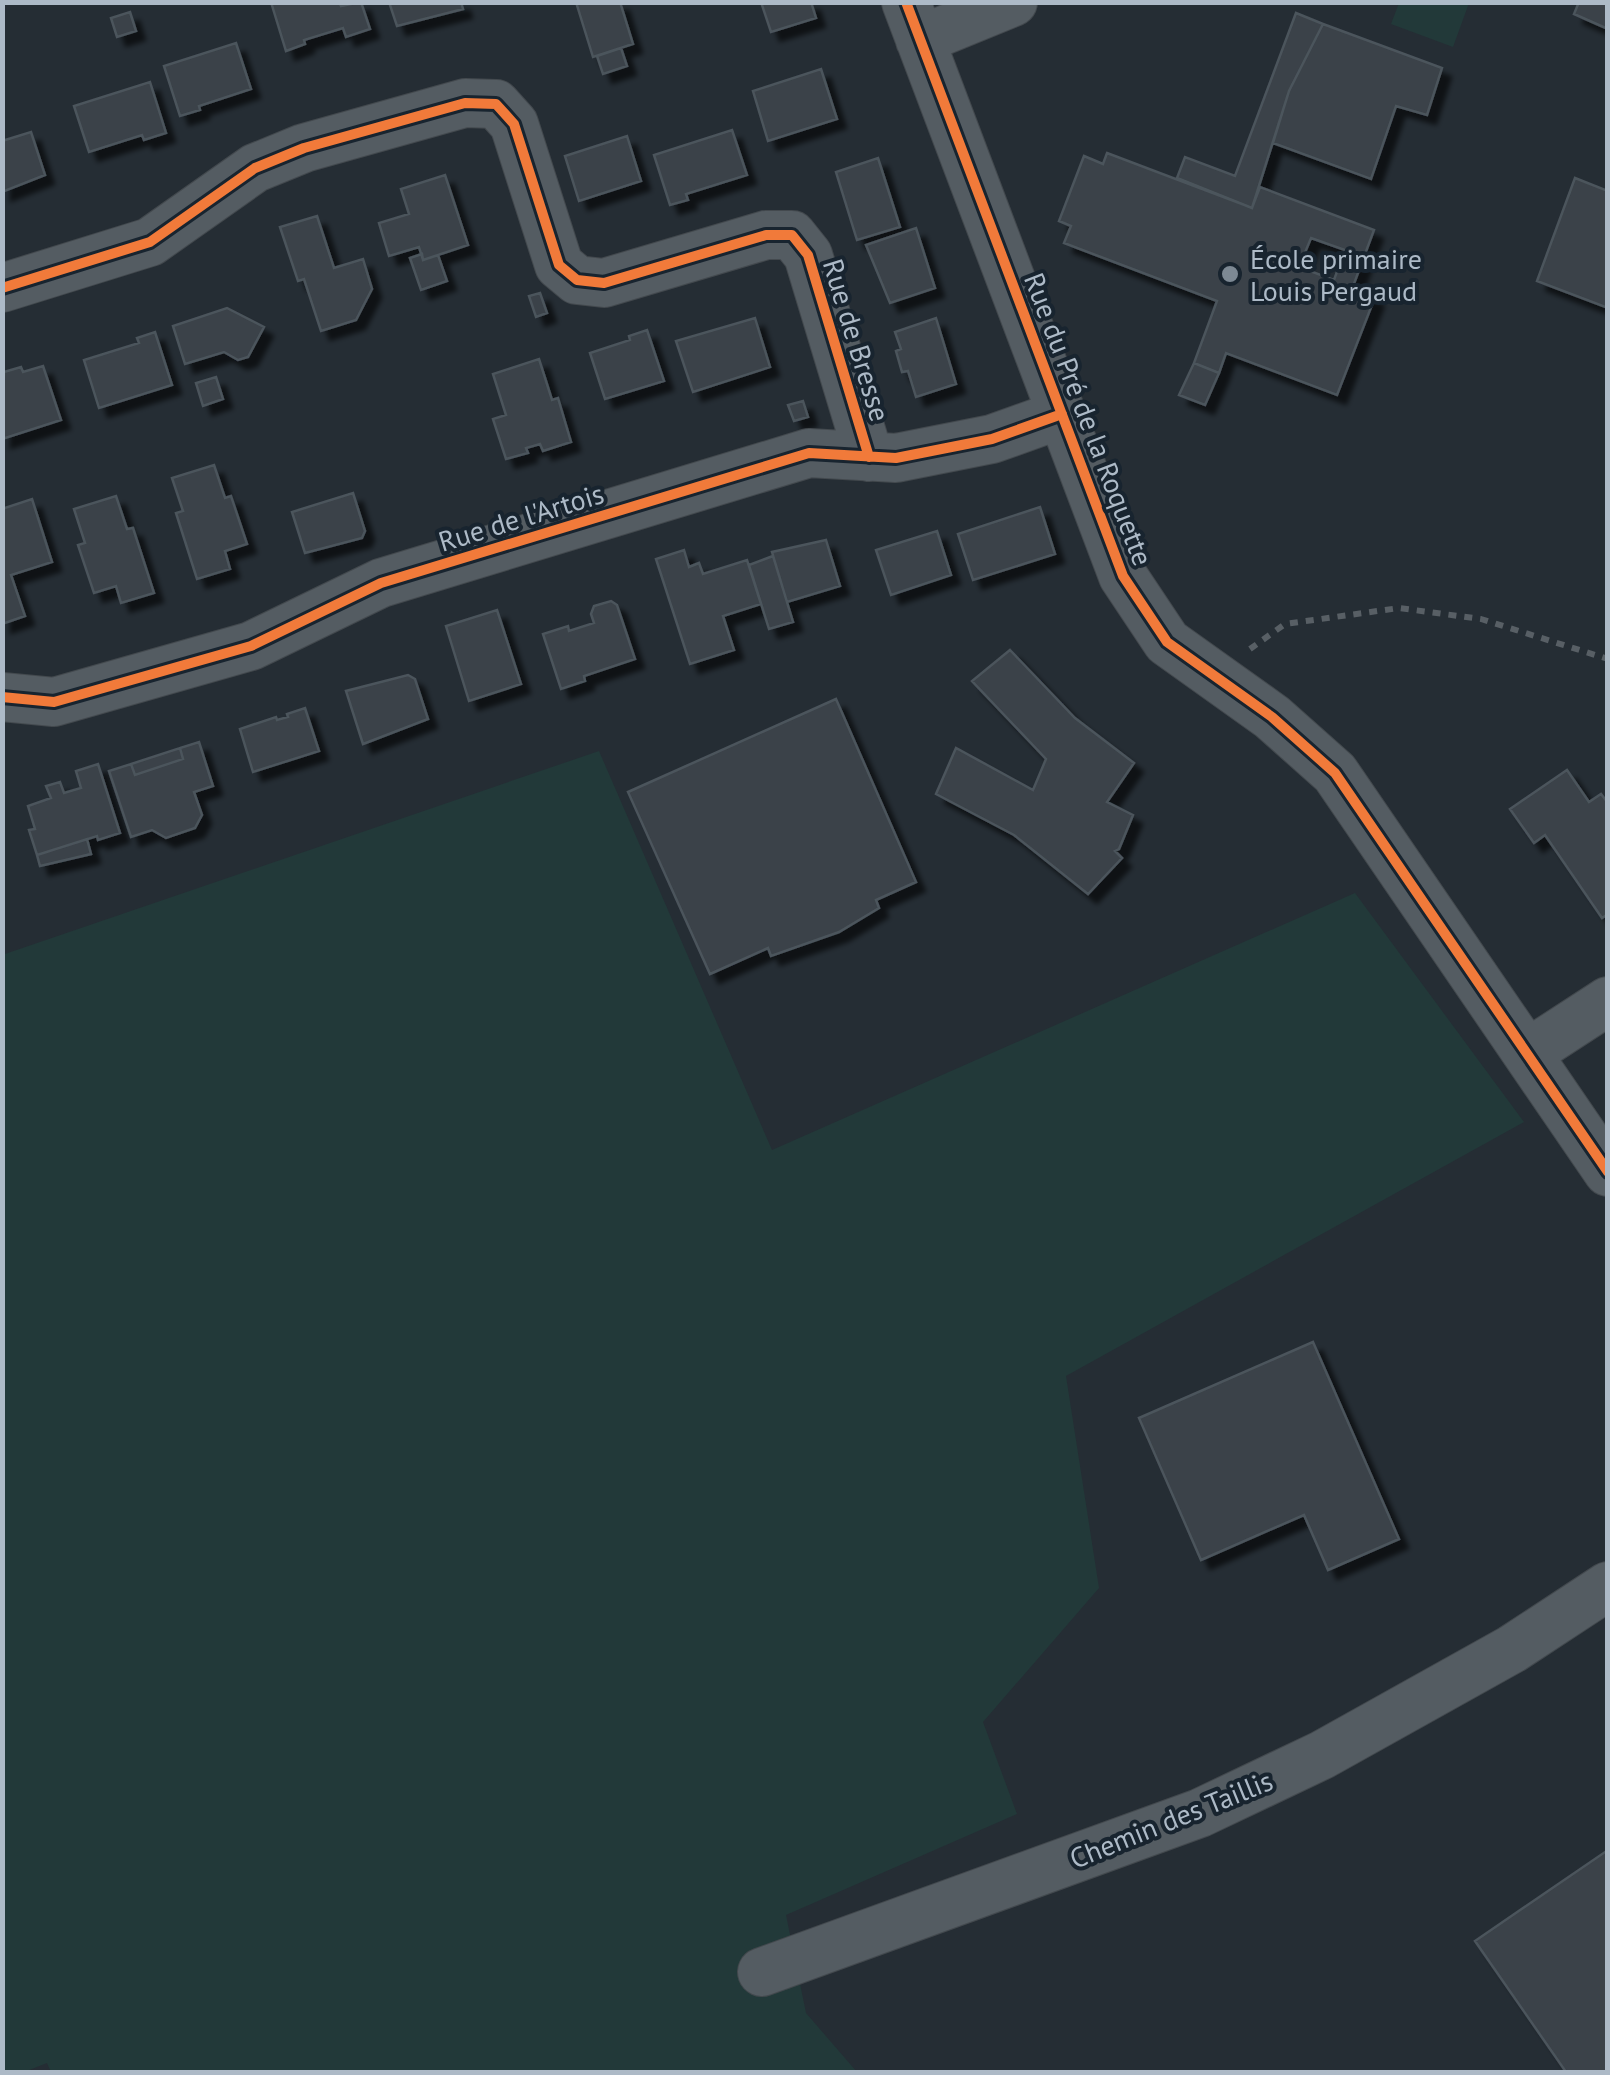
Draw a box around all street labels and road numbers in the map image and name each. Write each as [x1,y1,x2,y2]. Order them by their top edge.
street label: Rue de Bresse [815,254,899,426]
street label: Rue du Pré de la Roquette [1016,267,1162,571]
street label: Rue de l'Artois [434,474,608,560]
street label: Chemin des Taillis [1064,1761,1278,1877]

